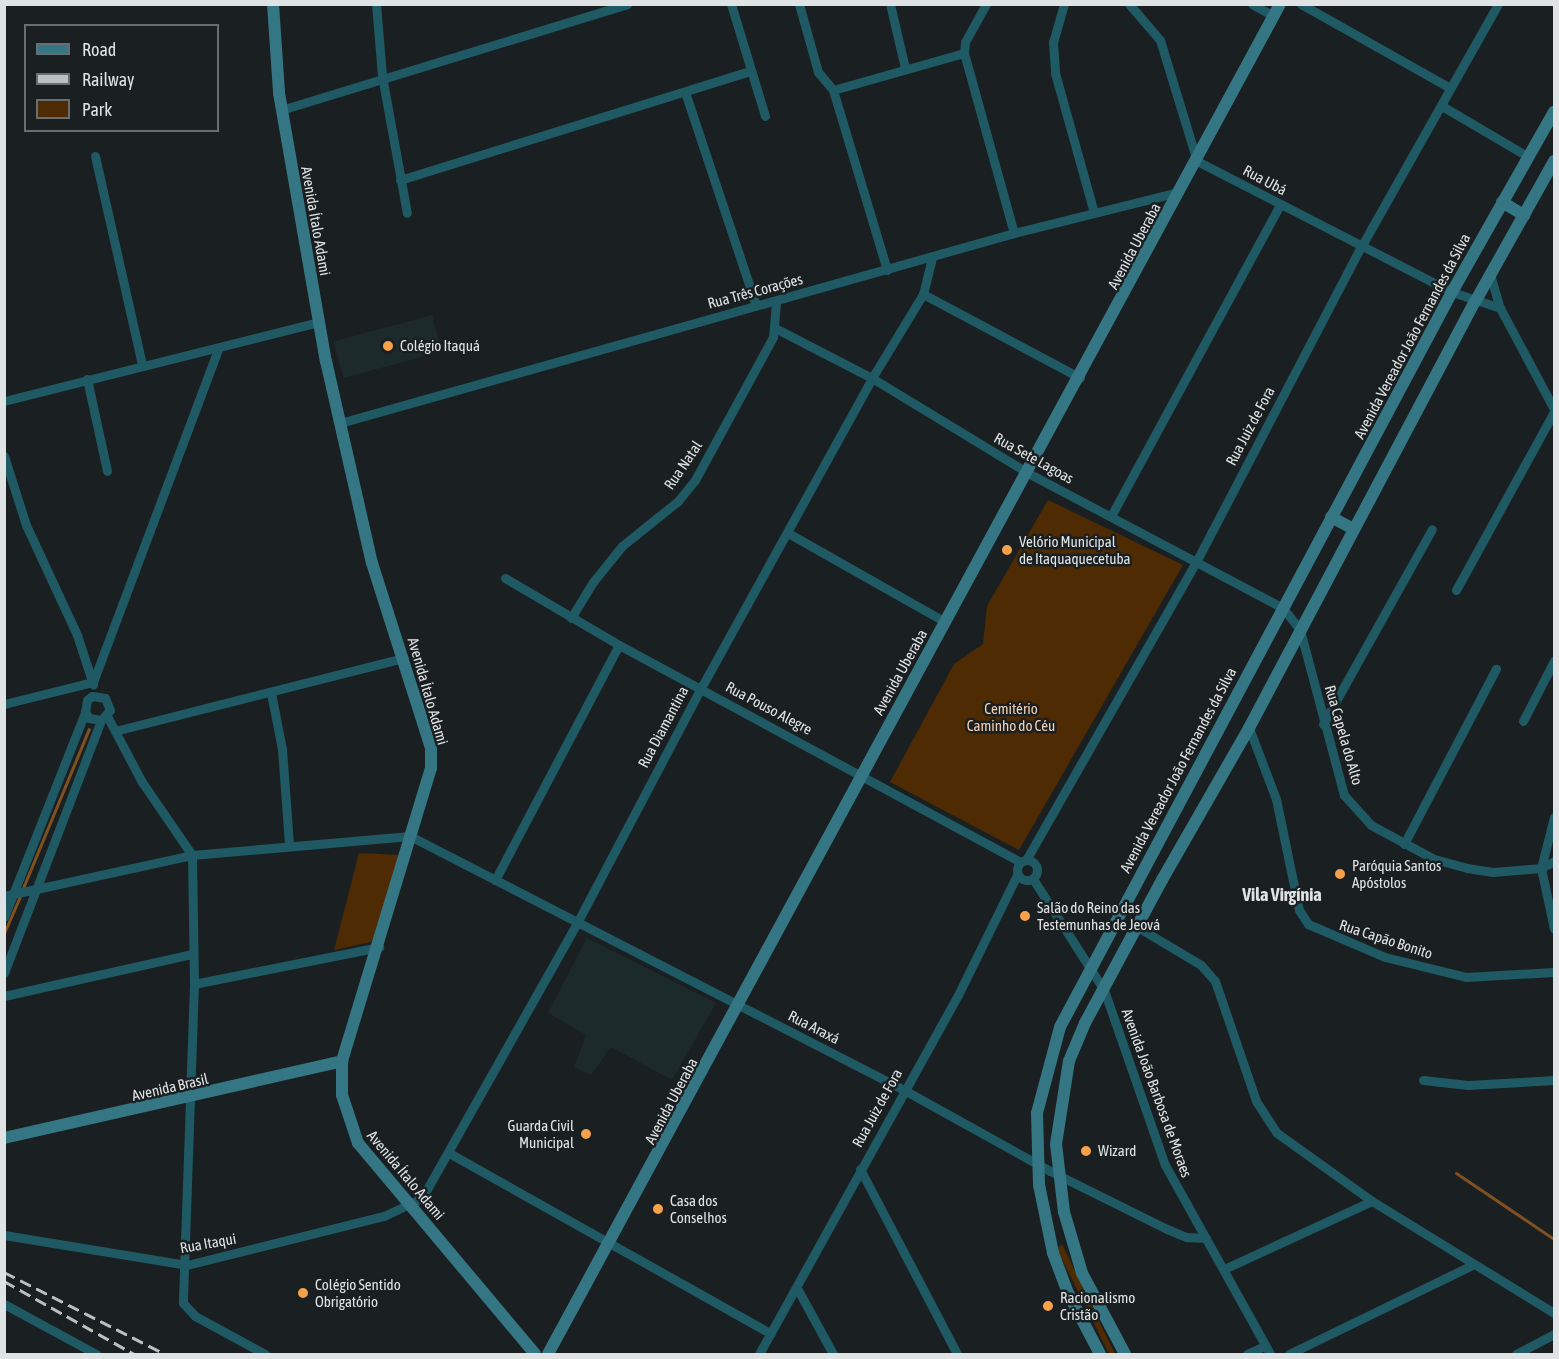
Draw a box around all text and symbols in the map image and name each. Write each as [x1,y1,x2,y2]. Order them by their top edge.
legend [24,24,219,132]
text: Road [82,39,116,60]
text: Railway [82,69,134,90]
text: Park [82,99,112,120]
street label: Rua Ubá [1240,161,1290,199]
street label: Avenida Ítalo Adami [298,165,334,277]
street label: Avenida Uberaba [1104,200,1164,292]
street label: Avenida Vereador João Fernandes da Silva [1350,230,1474,442]
street label: Rua Três Corações [706,270,804,312]
place label: Colégio Itaquá [400,337,480,355]
marker: Colégio Itaquá [381,339,395,353]
street label: Rua Juiz de Fora [1222,384,1278,468]
street label: Rua Sete Lagoas [991,429,1077,487]
street label: Rua Natal [660,437,706,493]
place label: Velório Municipal de Itaquaquecetuba [1019,532,1131,567]
marker: Velório Municipal de Itaquaquecetuba [1000,543,1014,557]
street label: Avenida Uberaba [869,626,931,718]
street label: Avenida Ítalo Adami [404,635,452,747]
street label: Avenida Vereador João Fernandes da Silva [1116,664,1240,876]
street label: Rua Pouso Alegre [723,678,815,738]
street label: Rua Diamantina [634,683,692,771]
street label: Rua Capela do Alto [1321,683,1367,787]
park label: Cemitério Caminho do Céu [967,699,1055,734]
place label: Paróquia Santos Apóstolos [1352,856,1441,891]
marker: Paróquia Santos Apóstolos [1333,867,1347,881]
district label: Vila Virgínia [1242,884,1322,906]
place label: Salão do Reino das Testemunhas de Jeová [1037,898,1160,933]
marker: Salão do Reino das Testemunhas de Jeová [1018,909,1032,923]
street label: Rua Capão Bonito [1337,915,1435,963]
street label: Rua Araxá [785,1006,843,1048]
street label: Avenida João Barbosa de Moraes [1118,1006,1196,1180]
street label: Avenida Uberaba [641,1055,701,1147]
street label: Rua Juiz de Fora [848,1066,906,1150]
street label: Avenida Brasil [130,1069,210,1105]
place label: Guarda Civil Municipal [507,1116,574,1151]
street label: Avenida Ítalo Adami [363,1127,449,1223]
marker: Guarda Civil Municipal [579,1127,593,1141]
place label: Wizard [1098,1142,1136,1160]
marker: Wizard [1079,1144,1093,1158]
place label: Casa dos Conselhos [670,1191,727,1226]
marker: Casa dos Conselhos [651,1202,665,1216]
street label: Rua Itaqui [179,1229,237,1257]
place label: Colégio Sentido Obrigatório [315,1275,401,1310]
marker: Colégio Sentido Obrigatório [296,1286,310,1300]
place label: Racionalismo Cristão [1060,1288,1135,1323]
marker: Racionalismo Cristão [1041,1299,1055,1313]

